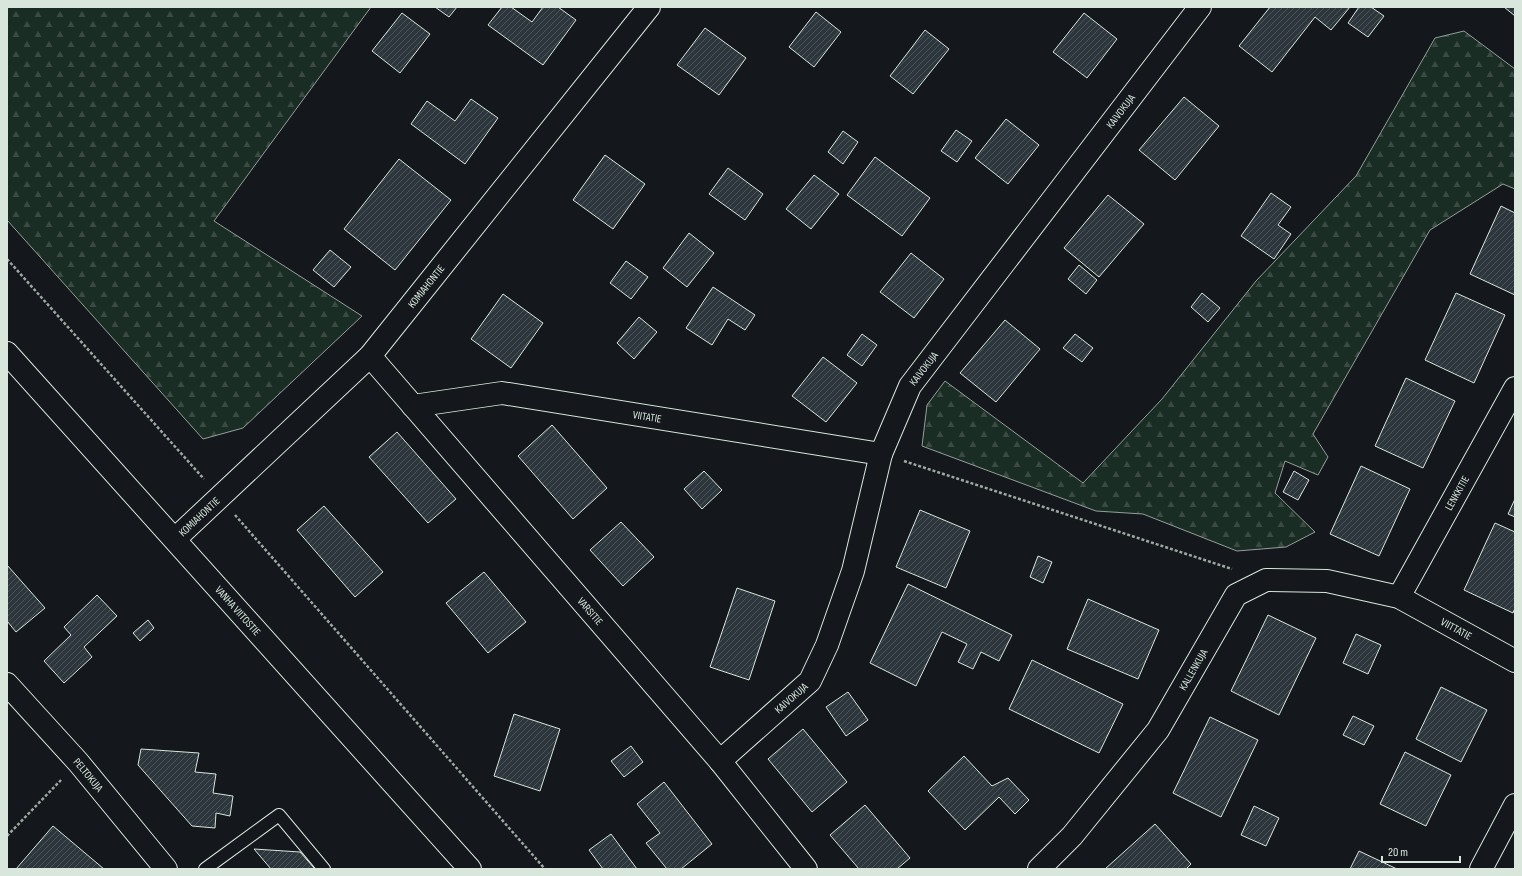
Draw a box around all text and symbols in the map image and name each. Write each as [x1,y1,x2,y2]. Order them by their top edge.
street label: KAIVOKUJA [1103,91,1138,131]
street label: KOMIAHONTIE [405,262,447,310]
street label: KAIVOKUJA [906,349,941,388]
street label: VIITATIE [632,408,663,425]
street label: LENKKITIE [1442,473,1472,513]
street label: KOMIAHONTIE [176,494,222,539]
street label: VANHA VIITOSTIE [213,583,264,638]
street label: VARSITIE [575,594,606,628]
street label: VIITTATIE [1439,615,1474,642]
street label: KALLENKUJA [1176,646,1210,692]
street label: KAIVOKUJA [772,680,810,716]
street label: PELTOKUJA [71,755,106,794]
scale bar [1382,838,1460,864]
text: 20 m [1388,845,1408,860]

